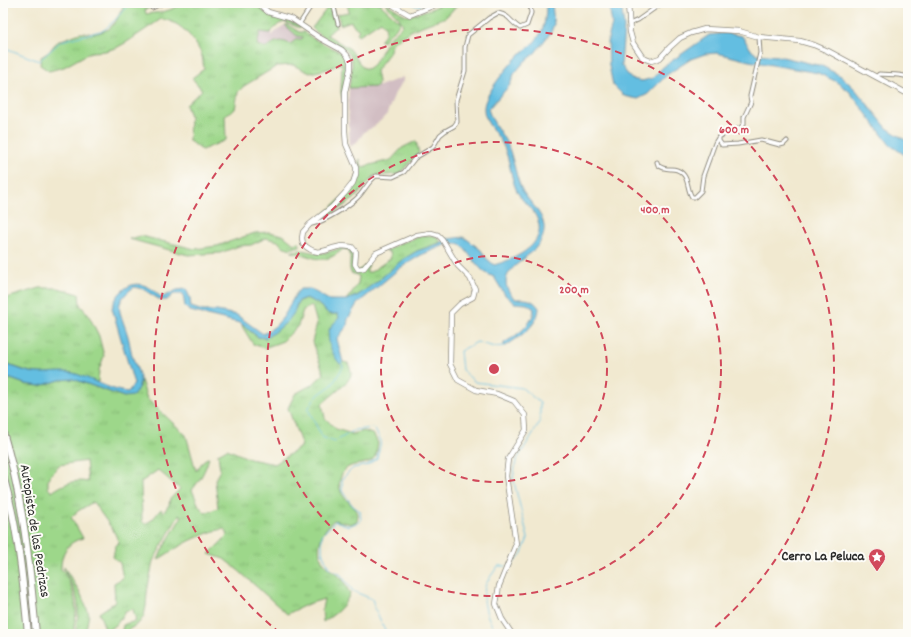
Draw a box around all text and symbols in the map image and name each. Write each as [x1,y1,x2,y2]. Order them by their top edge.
text: 600 m [719,122,749,139]
text: 400 m [640,202,670,219]
text: 200 m [559,282,589,299]
centre of rings [487,362,501,376]
street label: Autopista de las Pedrizas [14,463,54,599]
place label: Cerro La Peluca [782,547,865,567]
place icon: Cerro La Peluca [867,547,887,572]

